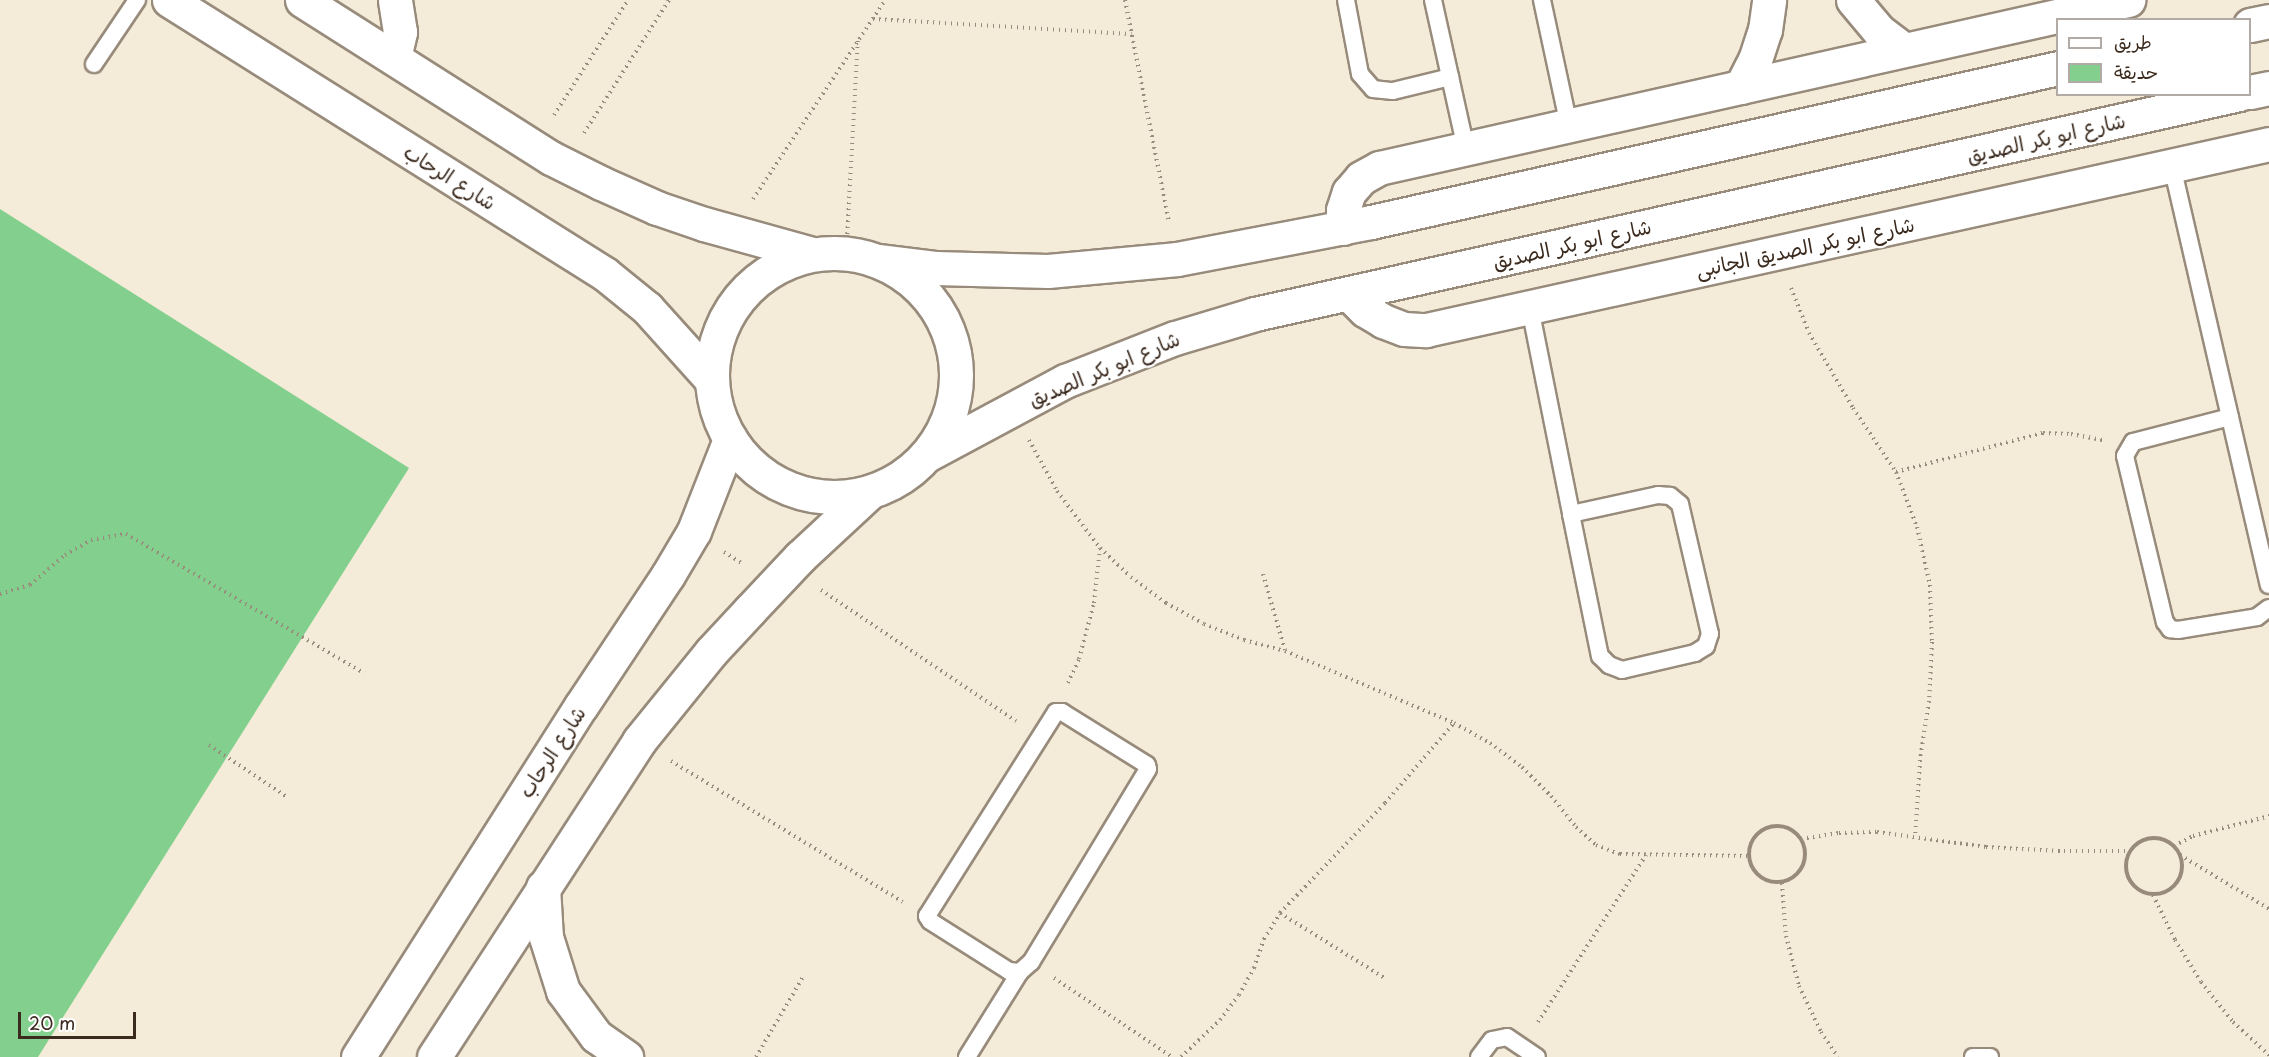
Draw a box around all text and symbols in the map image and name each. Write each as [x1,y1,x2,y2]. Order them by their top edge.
legend [2056,18,2251,96]
text: طريق [2114,28,2152,55]
text: حديقة [2114,58,2158,85]
street label: شارع ابو بكر الصديق [1964,108,2128,168]
street label: شارع الرحاب [400,139,500,215]
street label: شارع ابو بكر الصديق الجانبى [1693,212,1917,282]
street label: شارع ابو بكر الصديق [1490,214,1654,274]
street label: شارع ابو بكر الصديق [1025,326,1183,412]
street label: شارع الرحاب [514,702,590,802]
scale bar [21,1000,140,1038]
text: 20 m [29,1009,75,1036]

